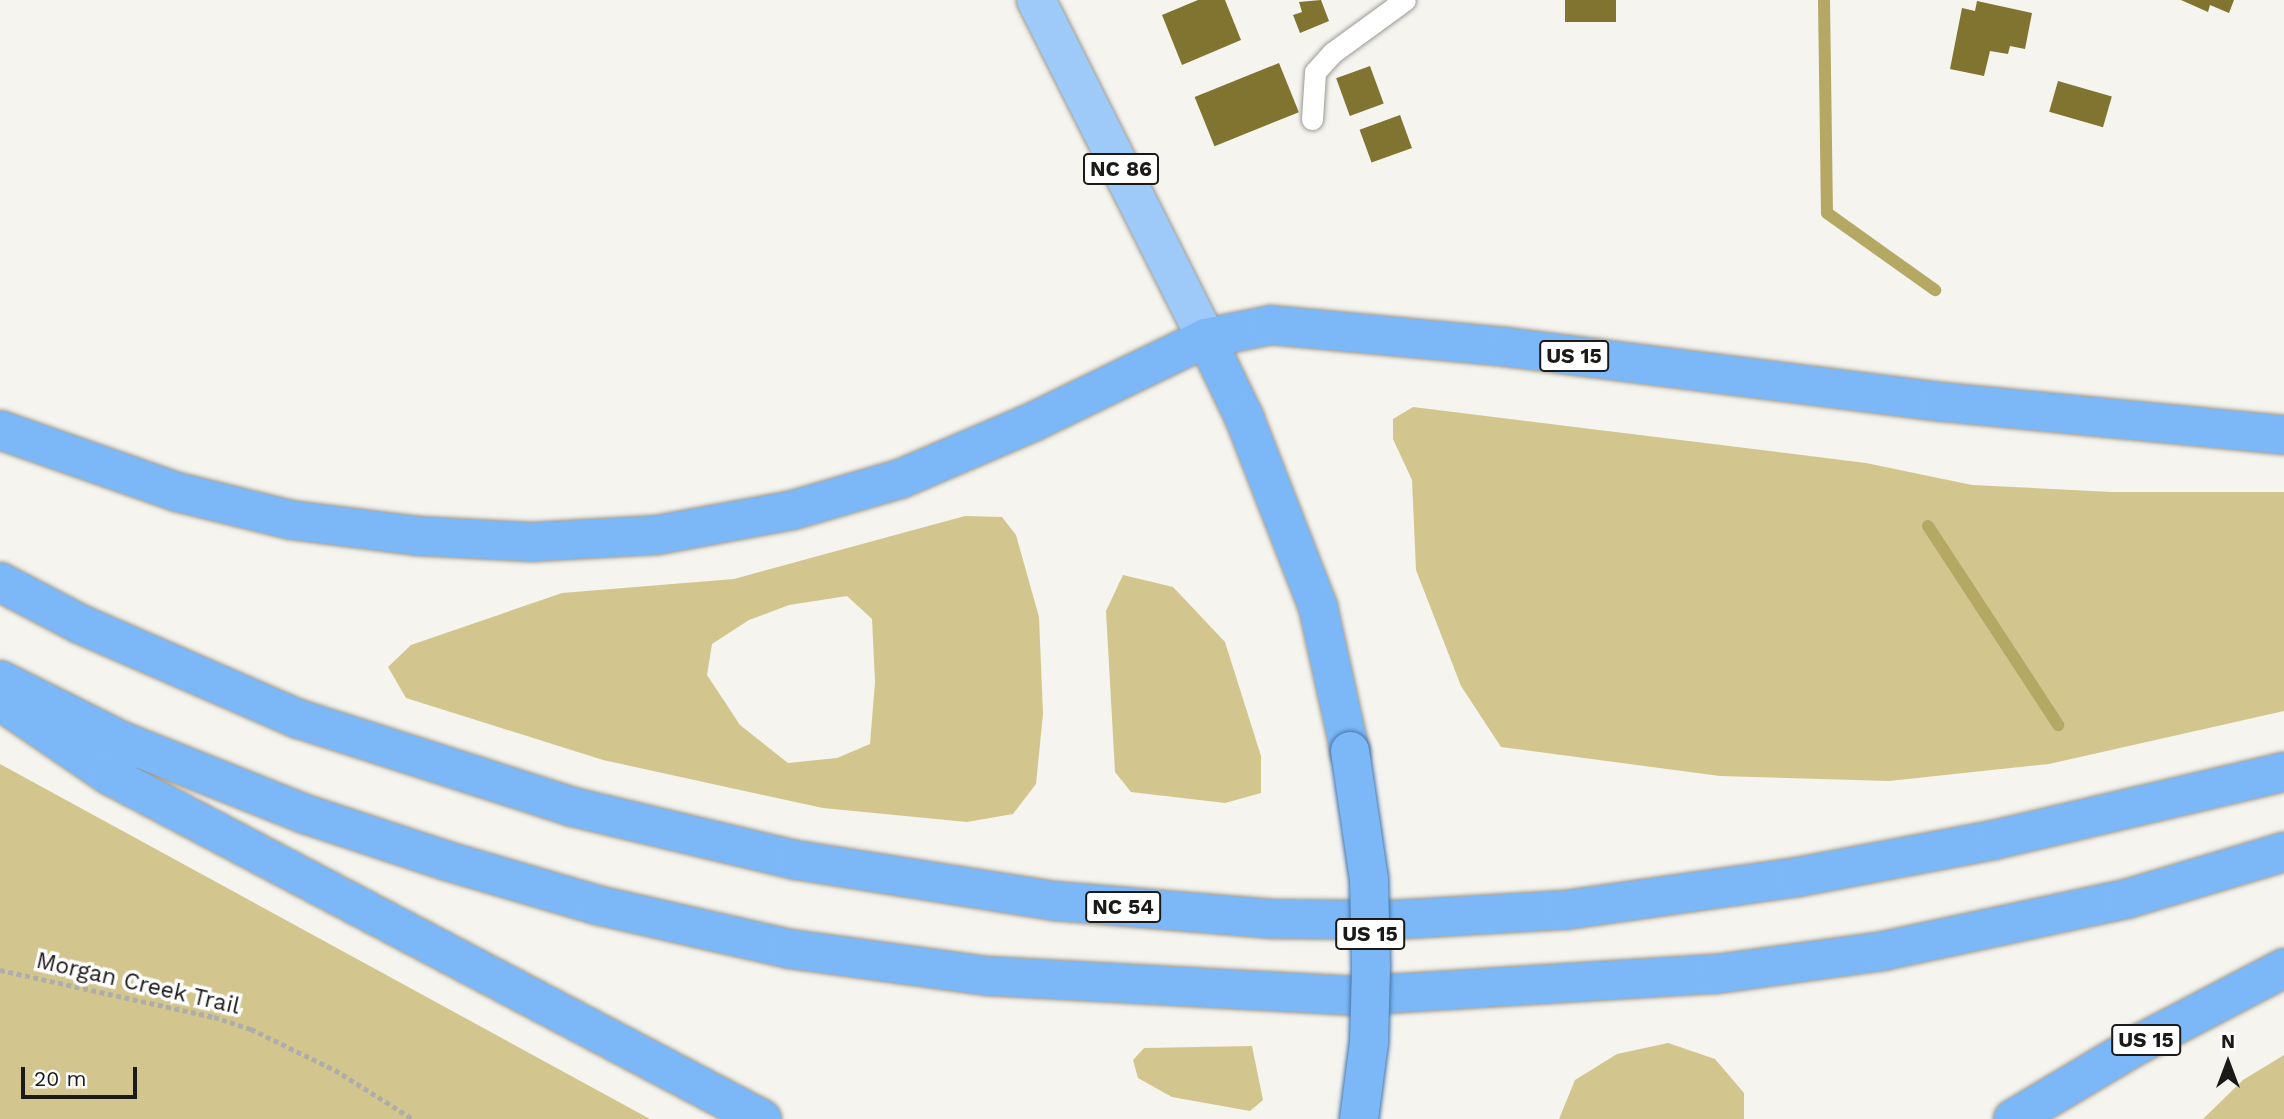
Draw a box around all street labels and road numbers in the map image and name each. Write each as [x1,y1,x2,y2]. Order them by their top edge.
road number: NC 86 [1082,152,1160,186]
road number: US 15 [1539,338,1609,374]
road number: NC 54 [1084,890,1162,925]
road number: US 15 [1335,916,1405,951]
street label: Morgan Creek Trail [33,947,243,1021]
road number: US 15 [2111,1023,2181,1058]

